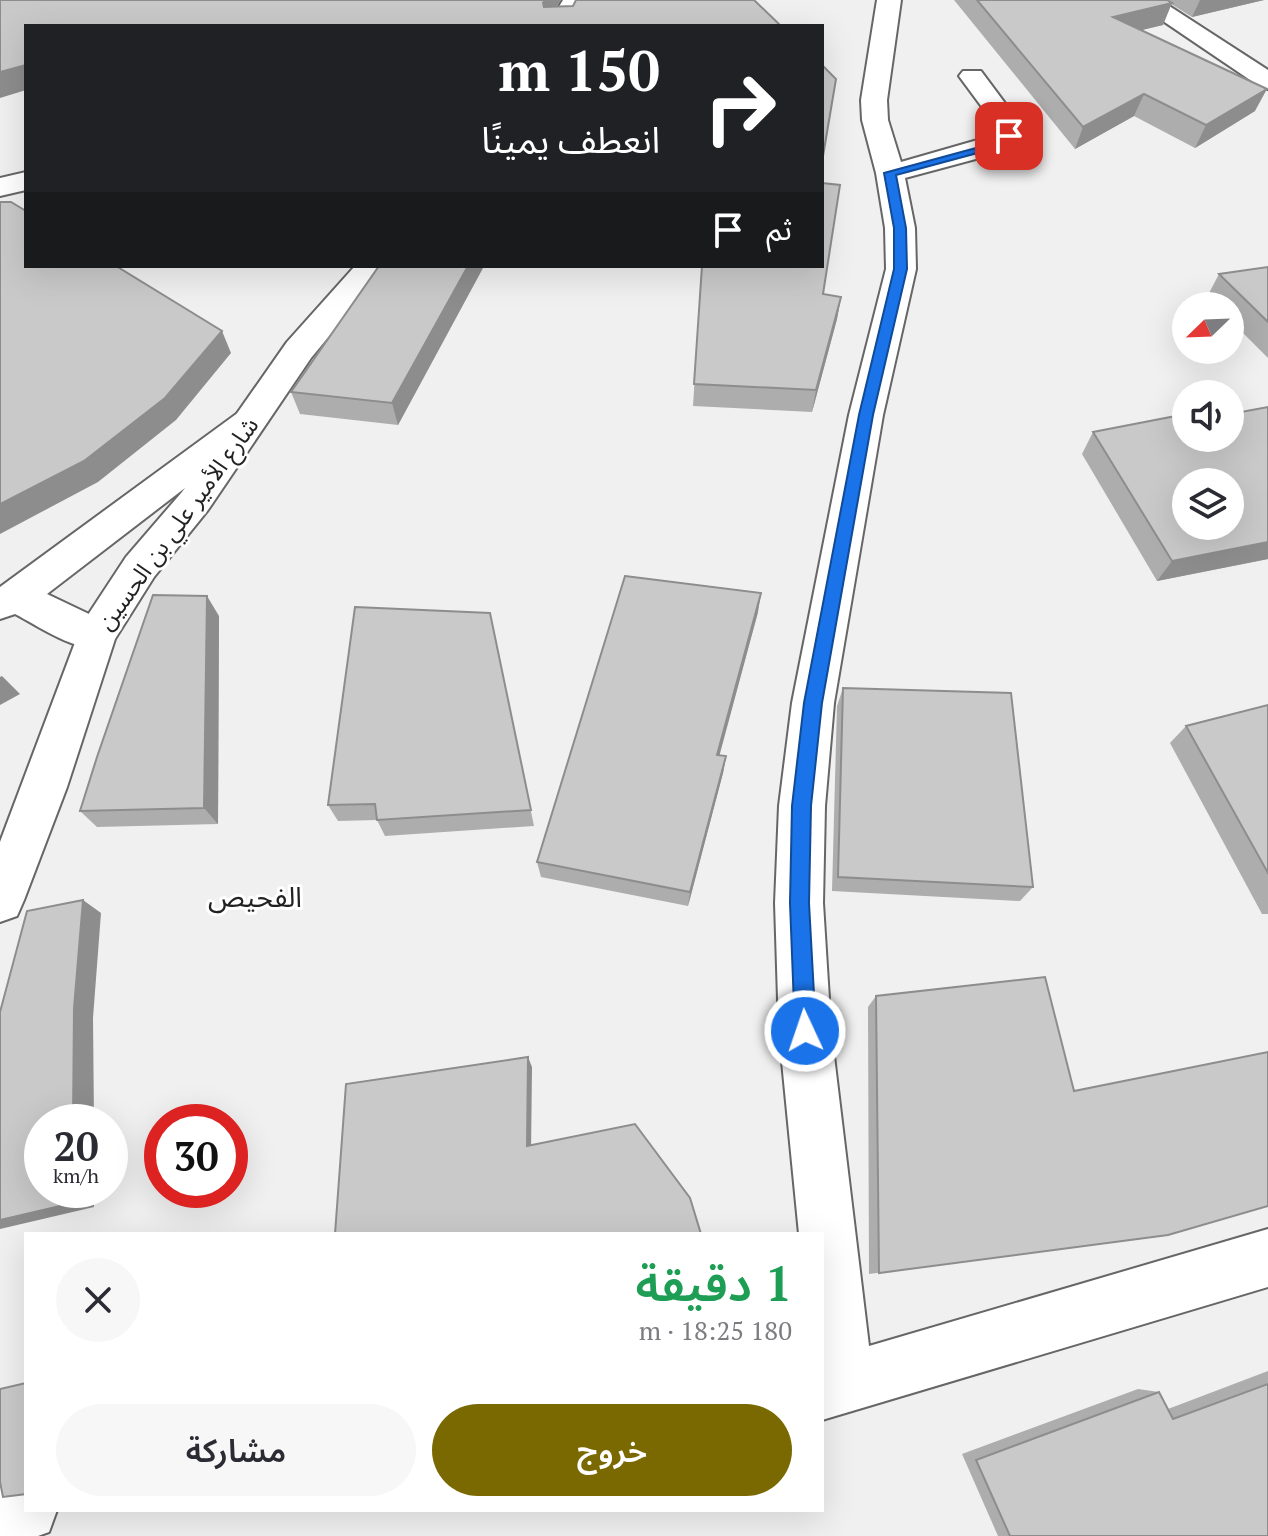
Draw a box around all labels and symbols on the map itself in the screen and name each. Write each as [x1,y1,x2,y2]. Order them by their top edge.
pin [975,102,1043,170]
north arrow [1172,292,1244,364]
street label: شارع الأمير علي بن الحسين [89,410,268,638]
district label: الفحيص [208,878,302,915]
position arrow [763,989,847,1073]
speed limit sign: 30 [144,1104,248,1208]

